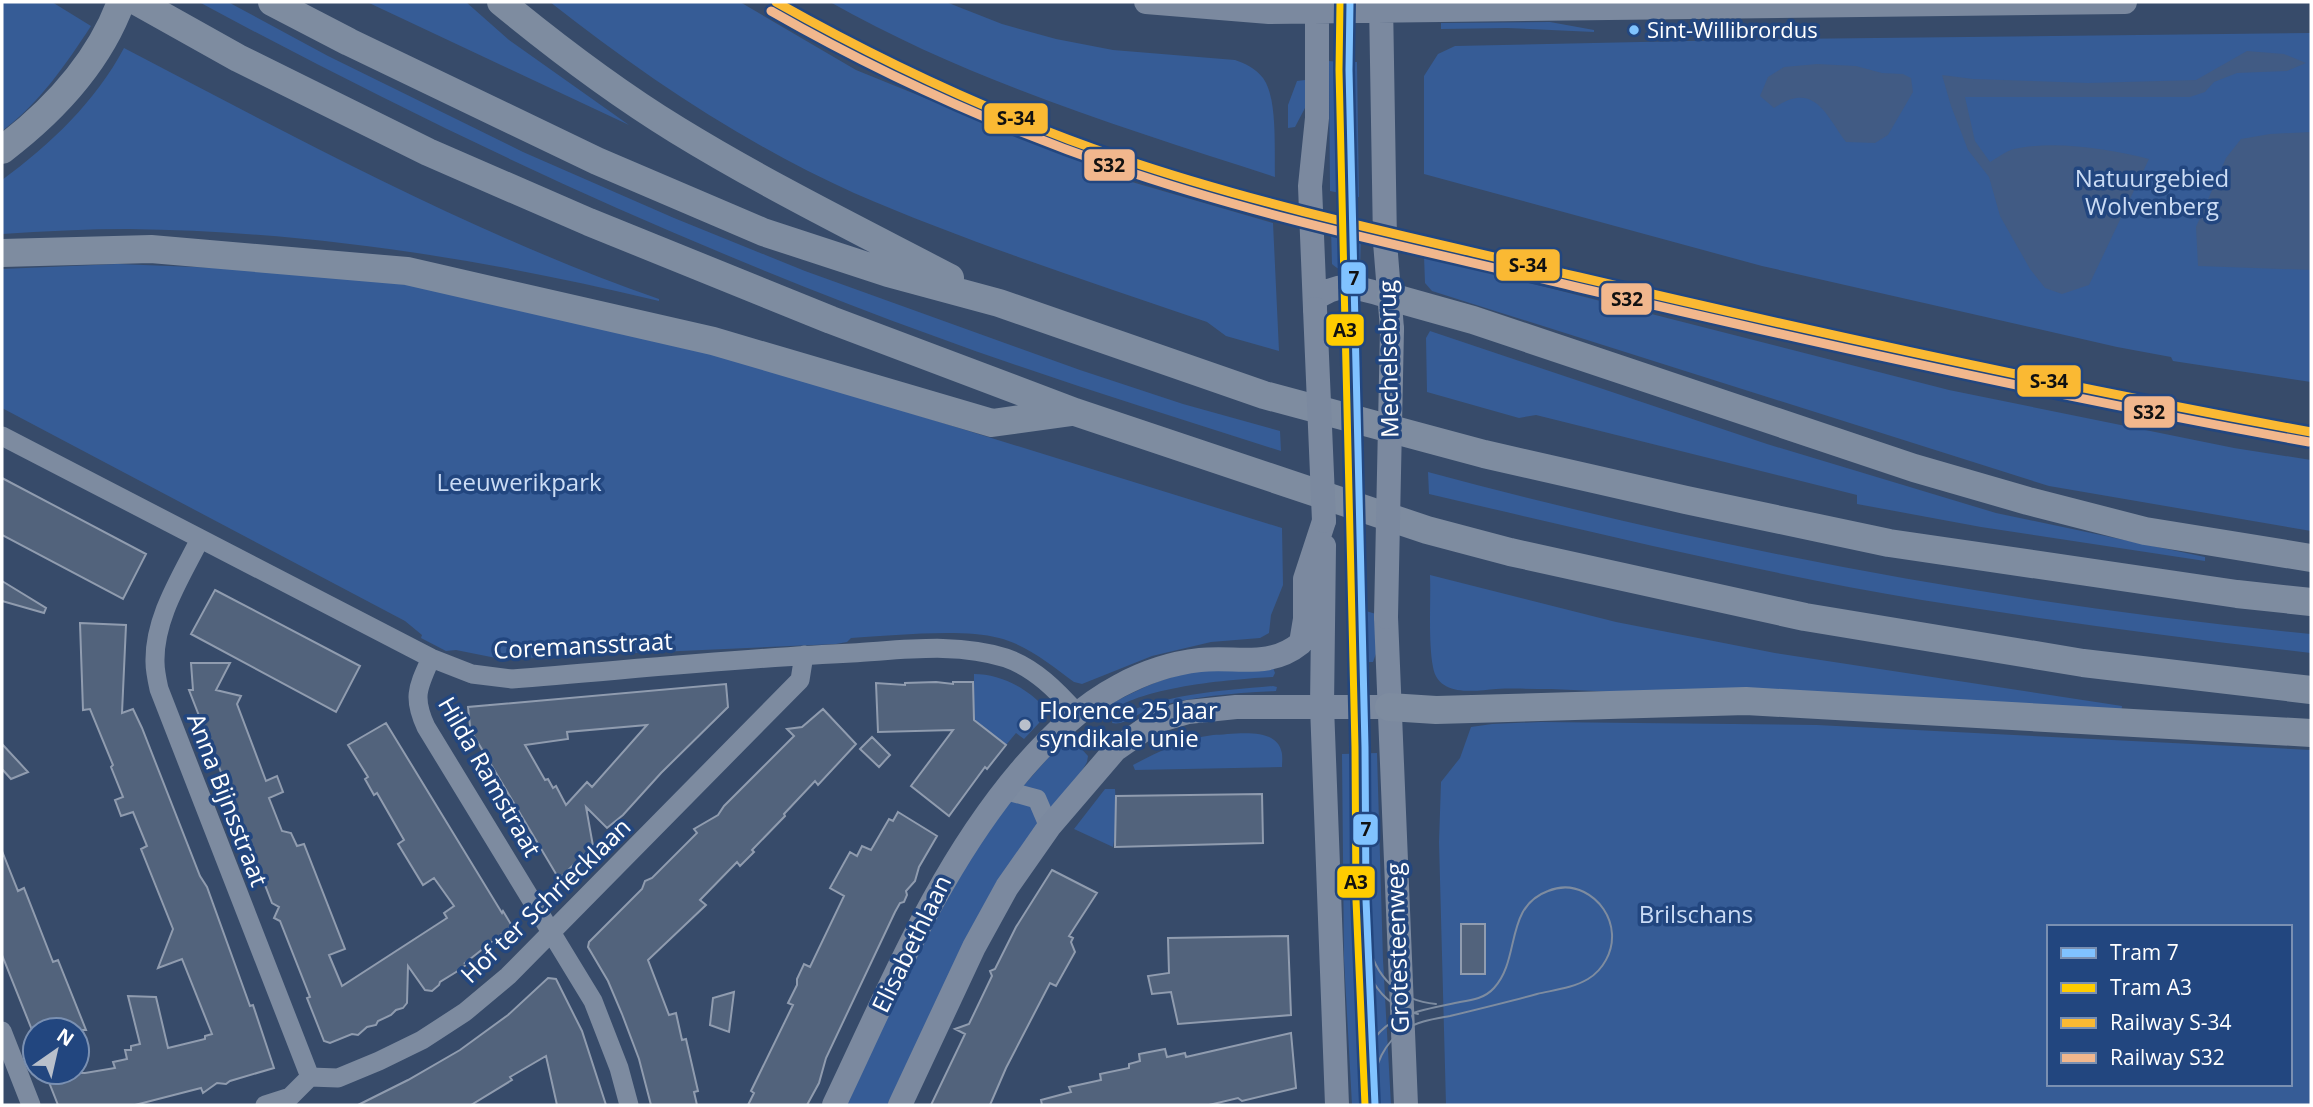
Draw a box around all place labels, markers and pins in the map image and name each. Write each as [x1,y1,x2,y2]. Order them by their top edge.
place label: Sint-Willibrordus [1647,14,1818,44]
marker: Sint-Willibrordus [1627,23,1641,37]
place label: Florence 25 Jaar syndikale unie [1039,693,1218,754]
marker: Florence 25 Jaar syndikale unie [1017,717,1033,733]

